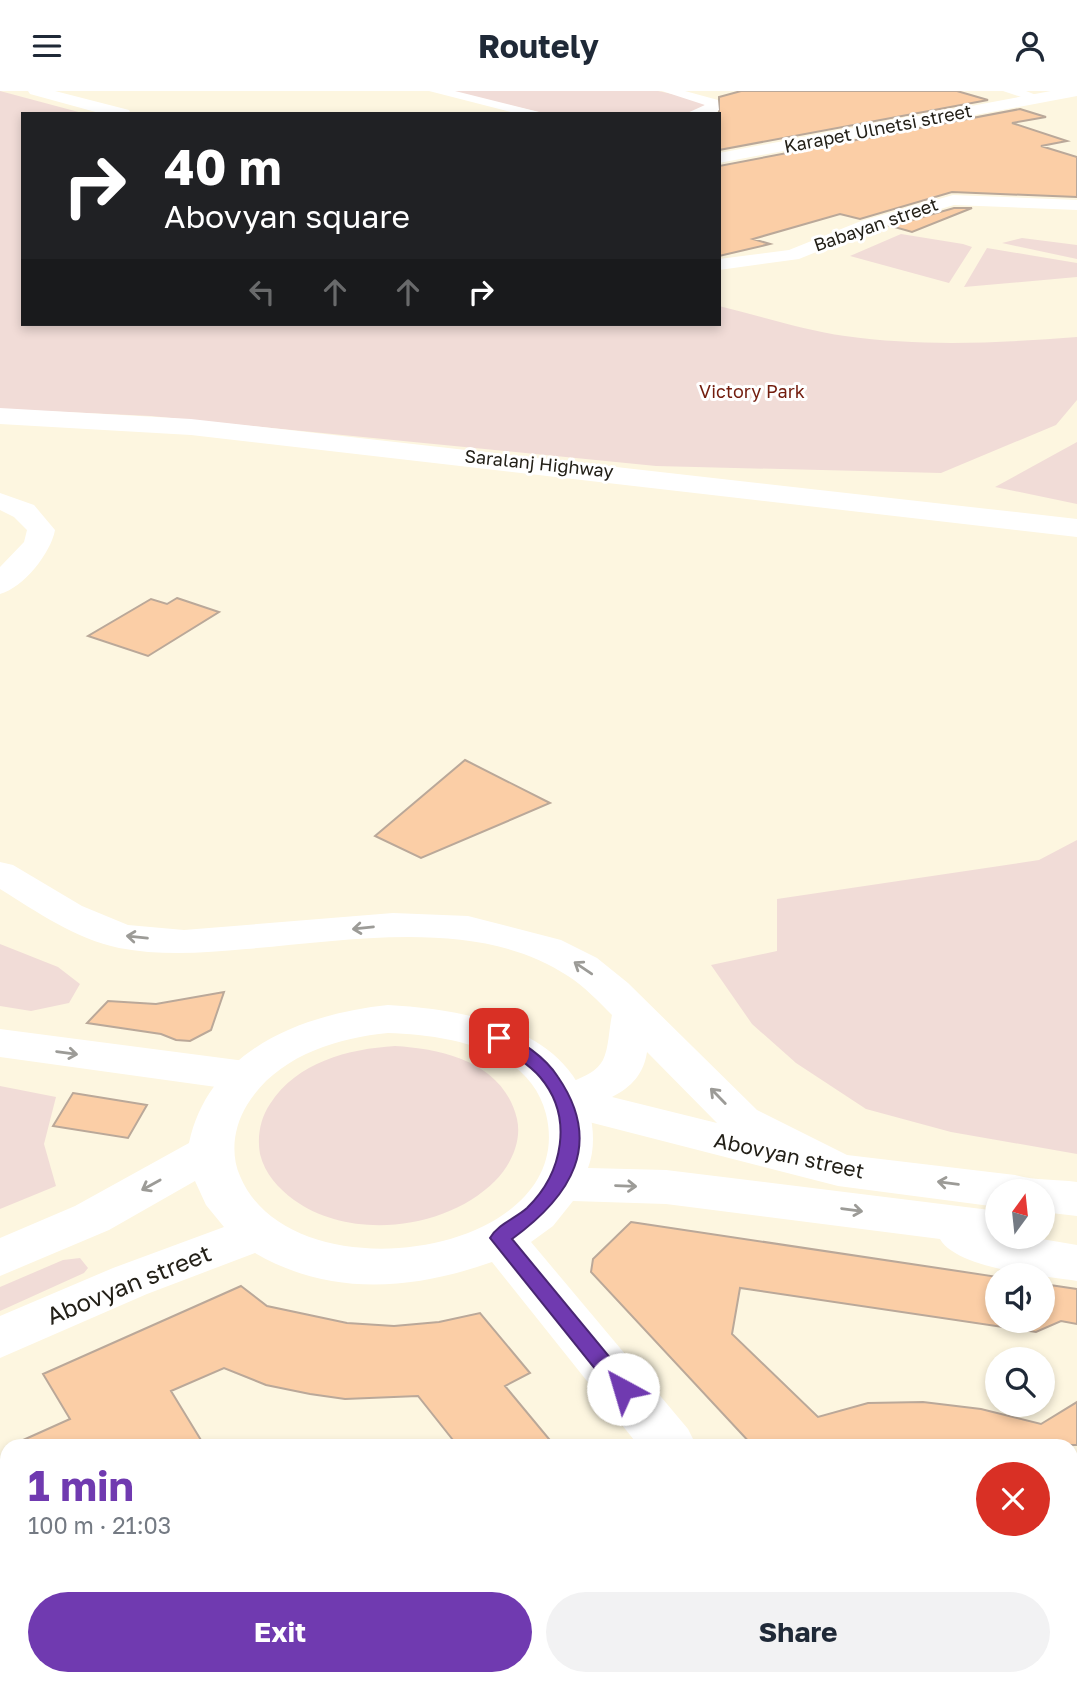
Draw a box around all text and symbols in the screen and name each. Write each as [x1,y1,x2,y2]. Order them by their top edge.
icon: menu [28,27,66,65]
text: Routely [478,27,599,65]
icon: person [1011,27,1049,65]
street label: Karapet Ulnetsi street [782,99,974,157]
text: 40 m [164,137,282,196]
icon: right [49,140,140,231]
street label: Babayan street [811,192,941,256]
text: Abovyan square [164,197,410,235]
icon: left [243,273,281,311]
icon: ahead [316,273,354,311]
icon: ahead [389,273,427,311]
icon: right [462,273,500,311]
park label: Victory Park [699,380,805,402]
street label: Saralanj Highway [464,444,615,482]
one-way arrow [353,921,375,934]
one-way arrow [126,931,149,944]
one-way arrow [574,961,593,976]
pin [469,1008,529,1068]
icon: arrive [480,1019,518,1057]
one-way arrow [56,1047,78,1060]
one-way arrow [709,1088,726,1105]
street label: Abovyan street [712,1126,867,1184]
one-way arrow [937,1177,959,1190]
one-way arrow [142,1178,162,1192]
one-way arrow [614,1179,637,1192]
north arrow [985,1179,1055,1249]
map controls [985,1179,1055,1417]
one-way arrow [840,1204,863,1217]
street label: Abovyan street [42,1237,215,1330]
button: sound [985,1263,1055,1333]
button: search [985,1347,1055,1417]
position arrow [586,1352,660,1426]
text: 1 min [28,1460,134,1510]
button: close [976,1462,1050,1536]
text: 100 m · 21:03 [28,1511,171,1539]
button: Exit [28,1592,532,1672]
button: Share [546,1592,1050,1672]

